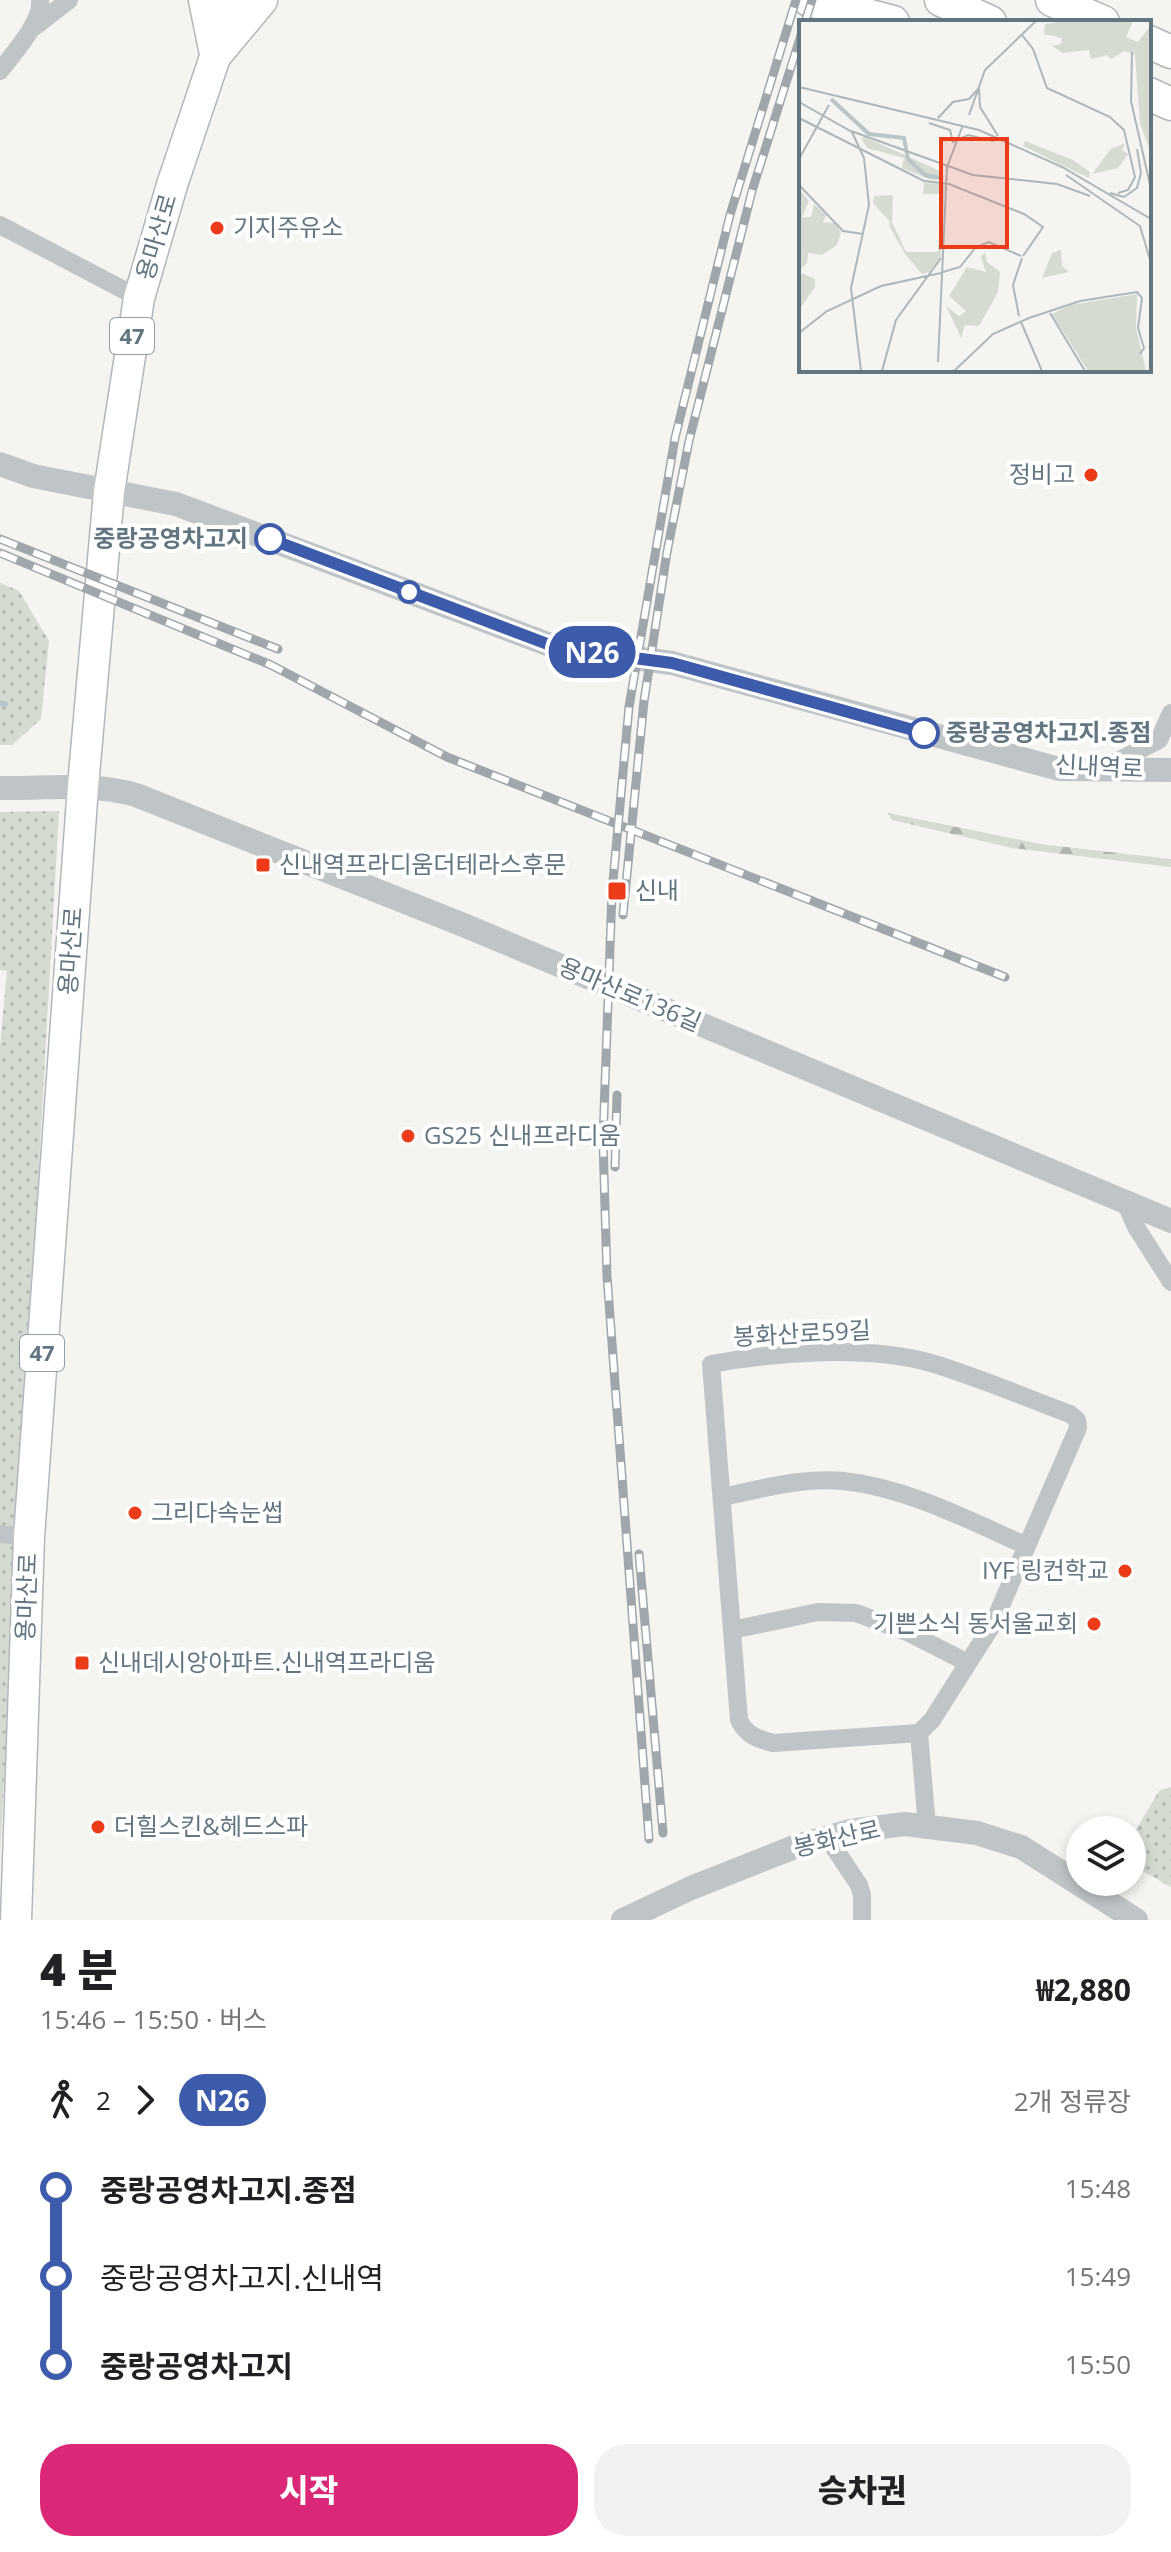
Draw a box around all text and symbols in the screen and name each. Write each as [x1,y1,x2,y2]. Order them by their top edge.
inset map [799,20,1151,372]
street label: 용마산로 [128,190,184,284]
place label: 기지주유소 [233,210,343,243]
marker: 기지주유소 [208,219,226,237]
road number: 47 [110,318,154,354]
place label: 정비고 [1009,457,1075,490]
marker: 정비고 [1082,466,1100,484]
place label: 중랑공영차고지 [93,521,248,554]
marker: 중랑공영차고지 [255,524,285,554]
unlabelled marker [398,581,420,603]
line badge: N26 [546,626,638,678]
text: N26 [565,633,619,671]
place label: 중랑공영차고지.종점 [946,715,1152,748]
marker: 중랑공영차고지.종점 [909,718,939,748]
street label: 신내역로 [1054,747,1144,784]
place label: 신내역프라디움더테라스후문 [279,847,566,880]
marker: 신내역프라디움더테라스후문 [254,856,272,874]
place label: 신내 [635,873,679,906]
marker: 신내 [606,880,628,902]
street label: 용마산로 [50,906,89,996]
street label: 용마산로136길 [554,949,707,1038]
place label: GS25 신내프라디움 [424,1118,621,1151]
marker: GS25 신내프라디움 [399,1127,417,1145]
street label: 봉화산로59길 [732,1312,872,1353]
road number: 47 [20,1335,64,1371]
place label: 그리다속눈썹 [151,1495,283,1528]
marker: 그리다속눈썹 [126,1504,144,1522]
street label: 용마산로 [7,1552,44,1642]
place label: IYF 링컨학교 [982,1553,1109,1586]
marker: IYF 링컨학교 [1116,1562,1134,1580]
place label: 기쁜소식 동서울교회 [873,1606,1078,1639]
marker: 기쁜소식 동서울교회 [1085,1615,1103,1633]
place label: 신내데시앙아파트.신내역프라디움 [98,1645,436,1678]
marker: 신내데시앙아파트.신내역프라디움 [73,1654,91,1672]
place label: 더힐스킨&헤드스파 [114,1809,308,1842]
street label: 봉화산로 [790,1812,883,1864]
map controls [1066,1816,1146,1896]
button: layers [1066,1816,1146,1896]
marker: 더힐스킨&헤드스파 [89,1818,107,1836]
text: 4 분 [40,1939,118,1999]
text: ₩2,880 [1036,1969,1131,2010]
text: 15:46 – 15:50 · 버스 [40,2001,267,2037]
icon: walk [40,2078,84,2122]
icon: forward [123,2078,167,2122]
text: N26 [195,2081,250,2119]
text: 2 [96,2082,111,2118]
text: 2개 정류장 [1014,2083,1131,2119]
text: 중랑공영차고지.종점 [100,2169,357,2210]
text: 15:48 [1065,2170,1131,2206]
text: 중랑공영차고지.신내역 [100,2257,384,2298]
text: 15:49 [1065,2258,1131,2294]
text: 중랑공영차고지 [100,2345,293,2386]
text: 15:50 [1065,2346,1131,2382]
button: 시작 [40,2444,578,2536]
button: 승차권 [594,2444,1131,2536]

